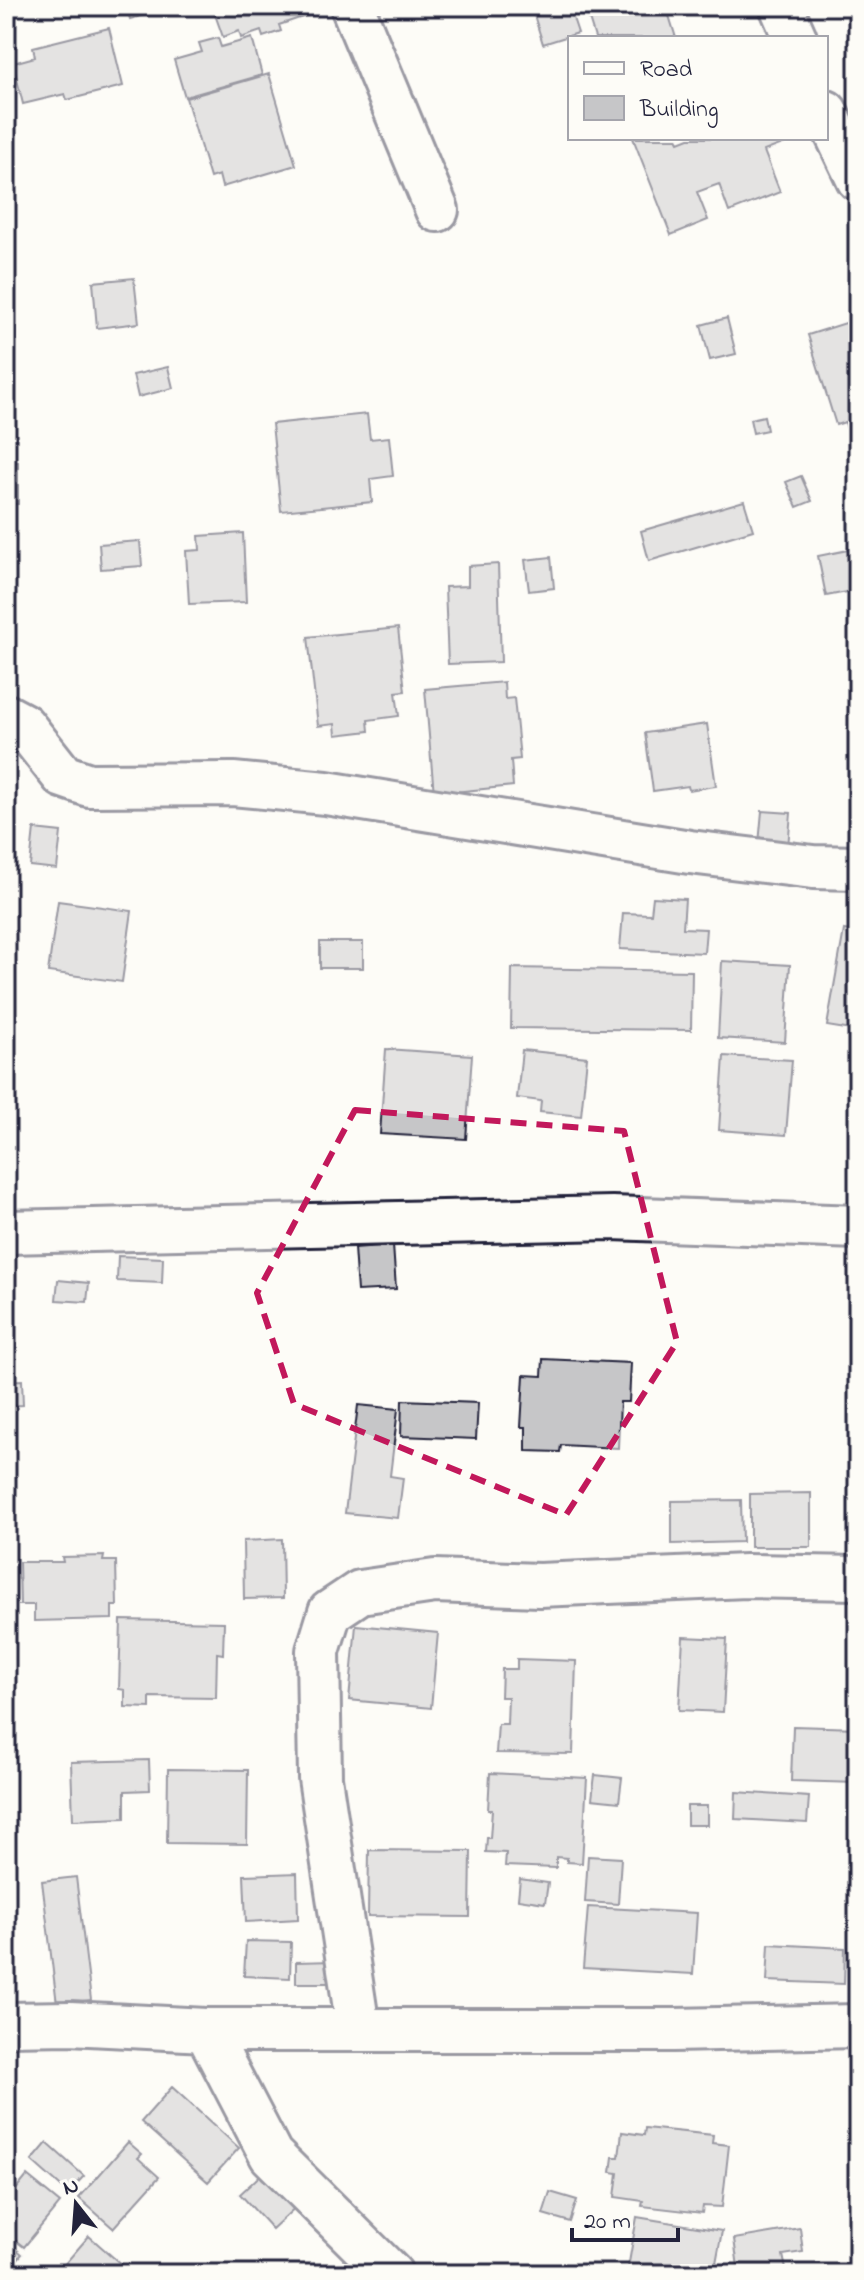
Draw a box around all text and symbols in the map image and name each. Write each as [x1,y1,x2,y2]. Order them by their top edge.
legend [568,36,828,140]
text: Road [640,53,693,88]
text: Building [639,93,719,128]
north arrow [36,2164,116,2244]
text: N [59,2170,83,2205]
scale bar [572,2192,678,2242]
text: 20 m [584,2205,631,2240]

